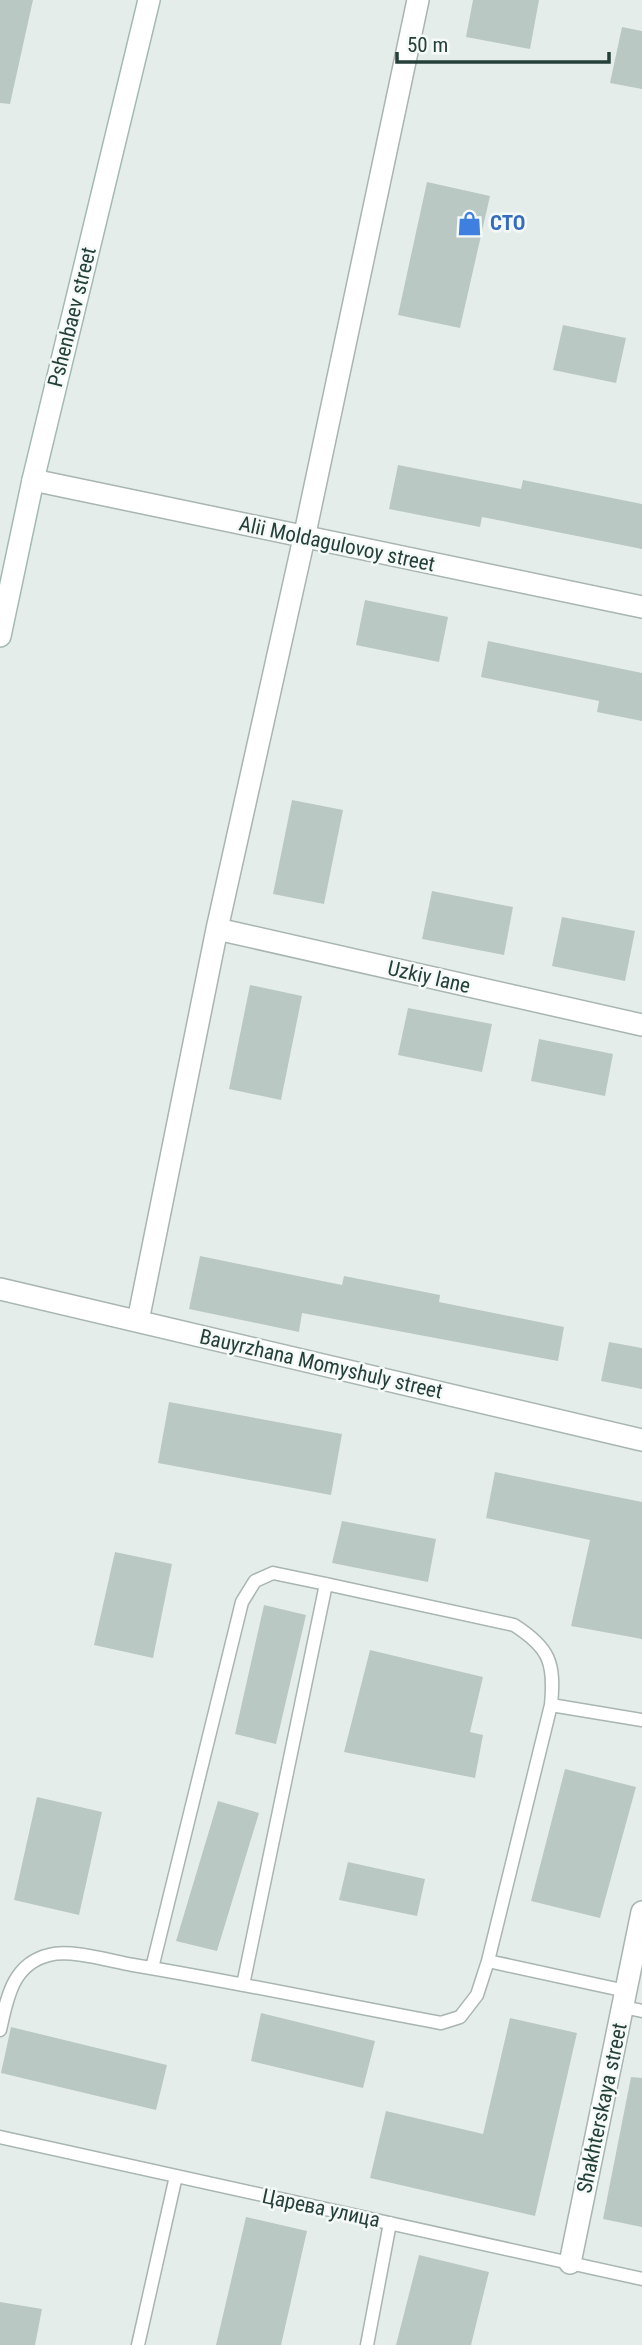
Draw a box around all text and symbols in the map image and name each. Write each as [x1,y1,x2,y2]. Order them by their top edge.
scale bar [397,21,609,65]
text: 50 m [407,33,448,57]
shop icon: СТО [456,209,484,237]
place label: СТО [490,211,525,235]
street label: Pshenbaev street [43,245,101,389]
street label: Alii Moldagulovoy street [237,512,437,576]
street label: Uzkiy lane [385,956,473,998]
street label: Bauyrzhana Momyshuly street [197,1324,445,1404]
street label: Shakhterskaya street [572,2021,632,2195]
street label: Царева улица [260,2184,382,2232]

